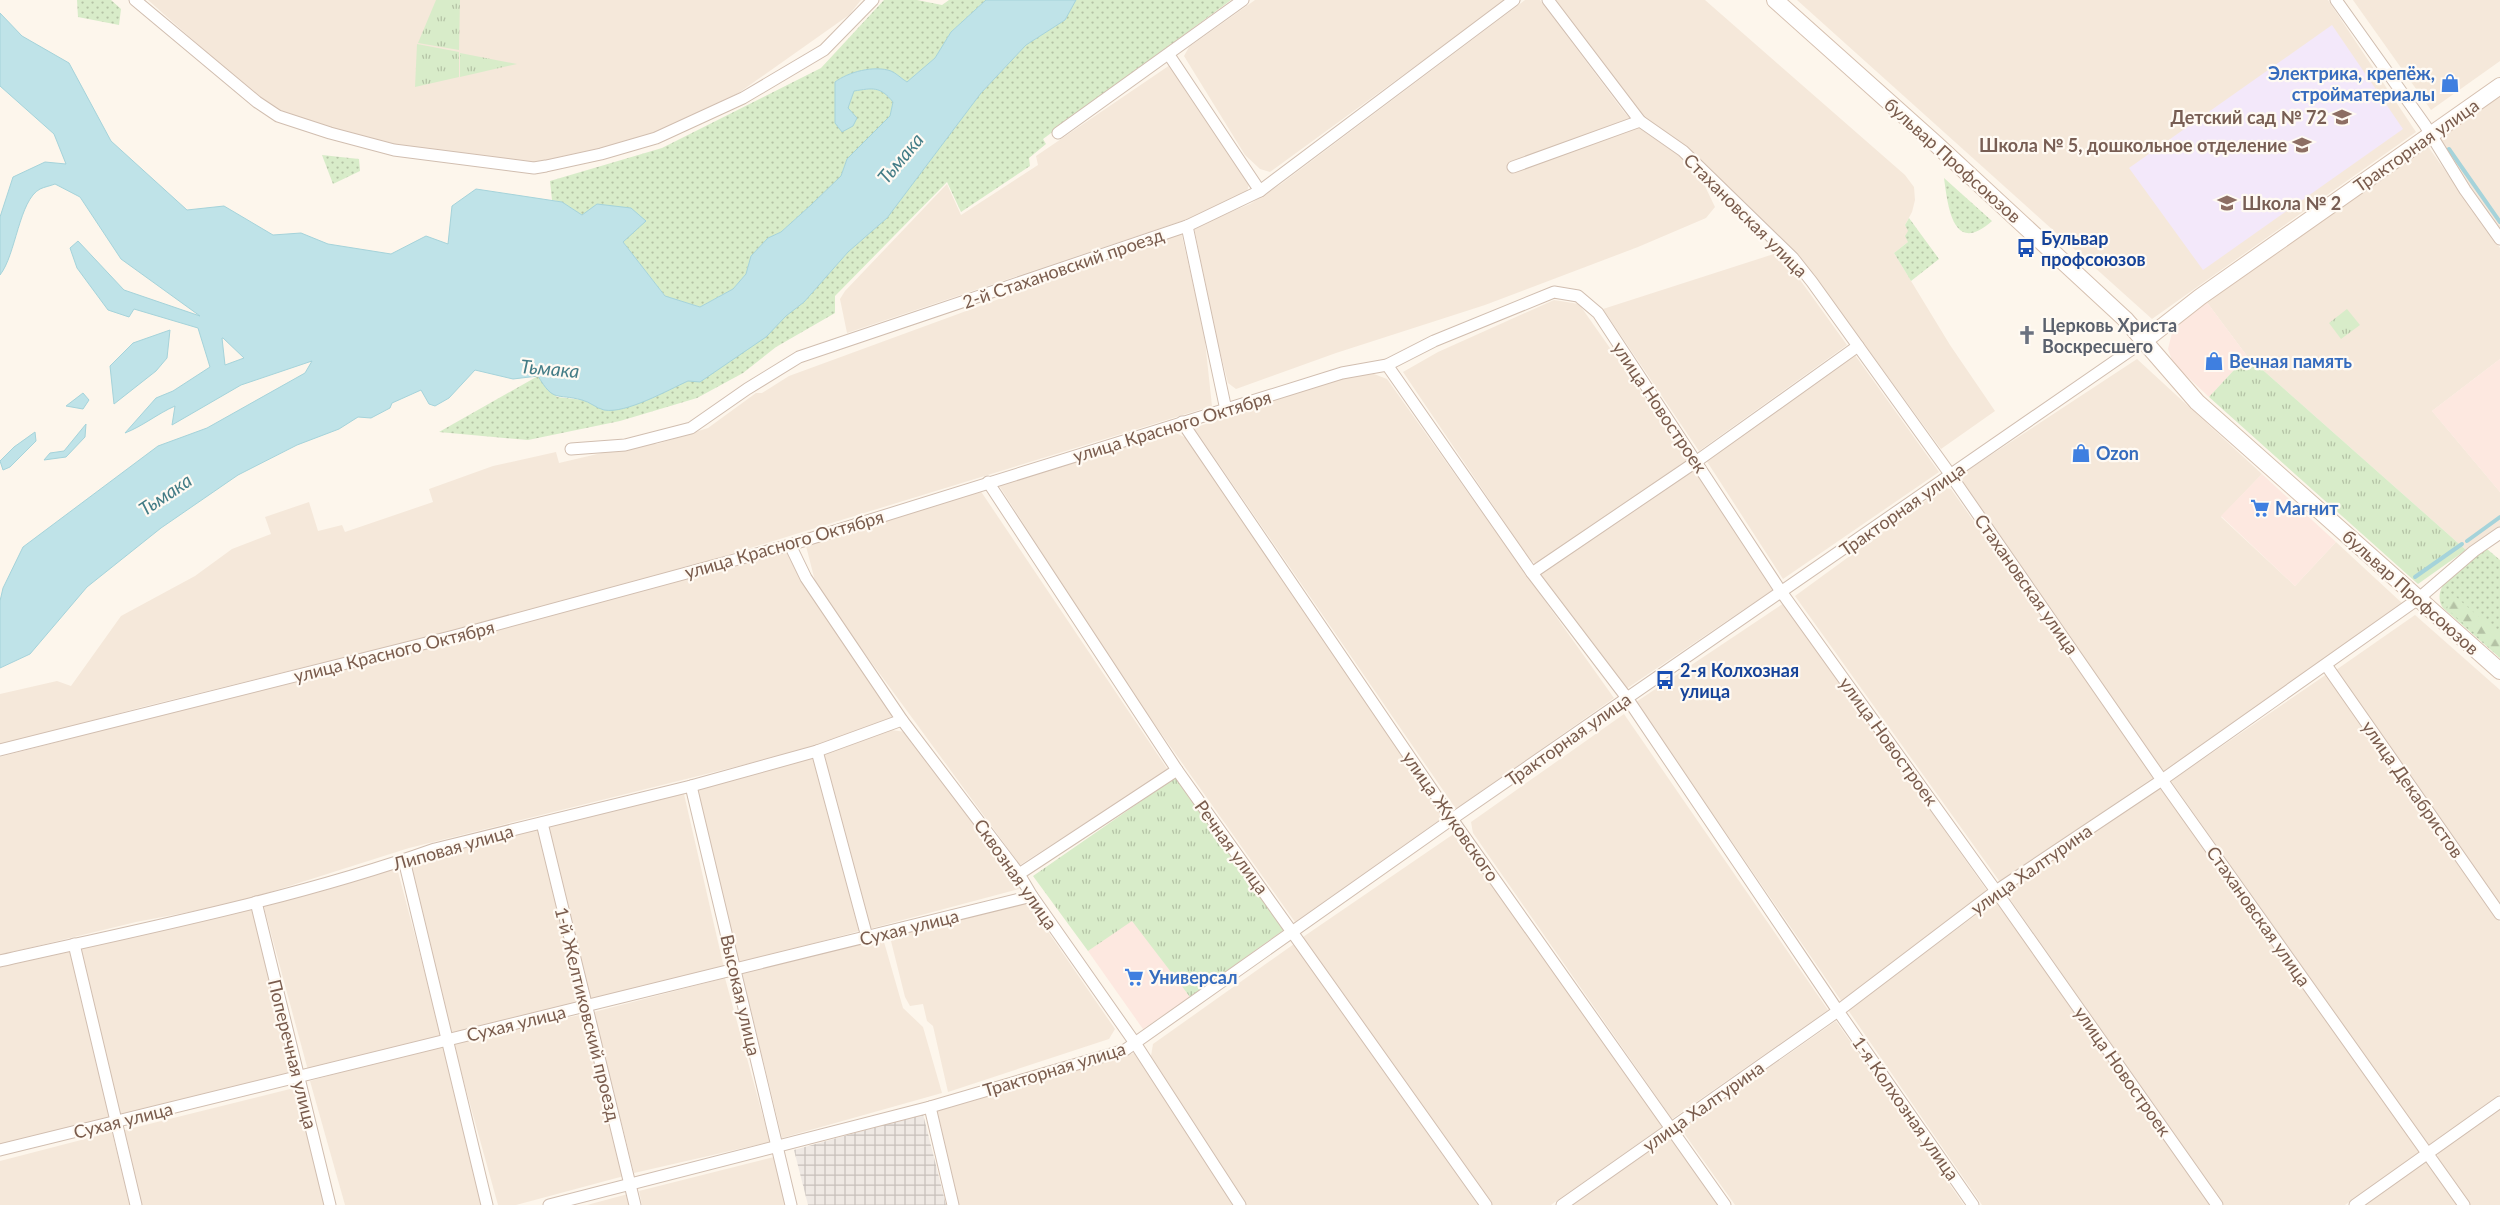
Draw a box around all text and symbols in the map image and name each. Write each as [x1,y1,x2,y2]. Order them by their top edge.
place label: Электрика, крепёж, стройматериалы [2268,62,2435,105]
shop icon: Электрика, крепёж, стройматериалы [2439,72,2461,94]
street label: бульвар Профсоюзов [1880,93,2026,227]
street label: Тракторная улица [2349,94,2483,196]
place label: Детский сад № 72 [2171,106,2327,128]
school or university icon: Детский сад № 72 [2331,106,2353,128]
water label: Тьмака [872,128,928,188]
place label: Школа № 5, дошкольное отделение [1979,134,2287,156]
school or university icon: Школа № 5, дошкольное отделение [2291,134,2313,156]
street label: Стахановская улица [1679,148,1813,282]
school or university icon: Школа № 2 [2216,192,2238,214]
place label: Школа № 2 [2242,192,2341,214]
street label: 2-й Стахановский проезд [960,223,1166,313]
place label: Бульвар профсоюзов [2041,227,2146,270]
bus stop icon: Бульвар профсоюзов [2015,237,2037,259]
place label: Церковь Христа Воскресшего [2042,314,2177,357]
church icon: Церковь Христа Воскресшего [2016,324,2038,346]
street label: улица Новостроек [1608,337,1712,477]
shop icon: Вечная память [2203,350,2225,372]
place label: Вечная память [2229,350,2352,372]
water label: Тьмака [520,354,580,382]
street label: улица Красного Октября [1070,385,1274,467]
shop icon: Ozon [2070,442,2092,464]
place label: Ozon [2096,442,2139,464]
street label: Тракторная улица [1835,458,1969,560]
water label: Тьмака [134,468,196,520]
supermarket icon: Магнит [2249,497,2271,519]
place label: Магнит [2275,497,2339,519]
street label: улица Красного Октября [682,505,886,583]
street label: Стахановская улица [1970,510,2084,658]
street label: бульвар Профсоюзов [2338,525,2484,659]
street label: улица Красного Октября [291,615,497,687]
place label: 2-я Колхозная улица [1680,659,1799,702]
bus stop icon: 2-я Колхозная улица [1654,669,1676,691]
street label: улица Новостроек [1835,672,1943,810]
street label: Тракторная улица [1501,688,1635,790]
street label: улица Декабристов [2357,716,2469,862]
street label: улица Жуковского [1398,747,1504,885]
street label: Речная улица [1191,796,1273,898]
street label: Сквозная улица [970,814,1062,934]
street label: Липовая улица [389,819,516,875]
street label: улица Халтурина [1966,819,2096,919]
street label: Стахановская улица [2202,842,2316,990]
street label: Сухая улица [857,904,961,950]
street label: 1-й Желтиковский проезд [551,905,625,1123]
street label: Высокая улица [716,932,766,1058]
supermarket icon: Универсал [1123,966,1145,988]
place label: Универсал [1148,966,1238,988]
street label: Поперечная улица [264,977,322,1131]
street label: Сухая улица [464,1000,568,1046]
street label: улица Новостроек [2070,1002,2176,1141]
street label: 1-я Колхозная улица [1848,1032,1964,1184]
street label: Тракторная улица [980,1037,1128,1101]
street label: улица Халтурина [1638,1056,1768,1156]
street label: Сухая улица [71,1097,175,1143]

